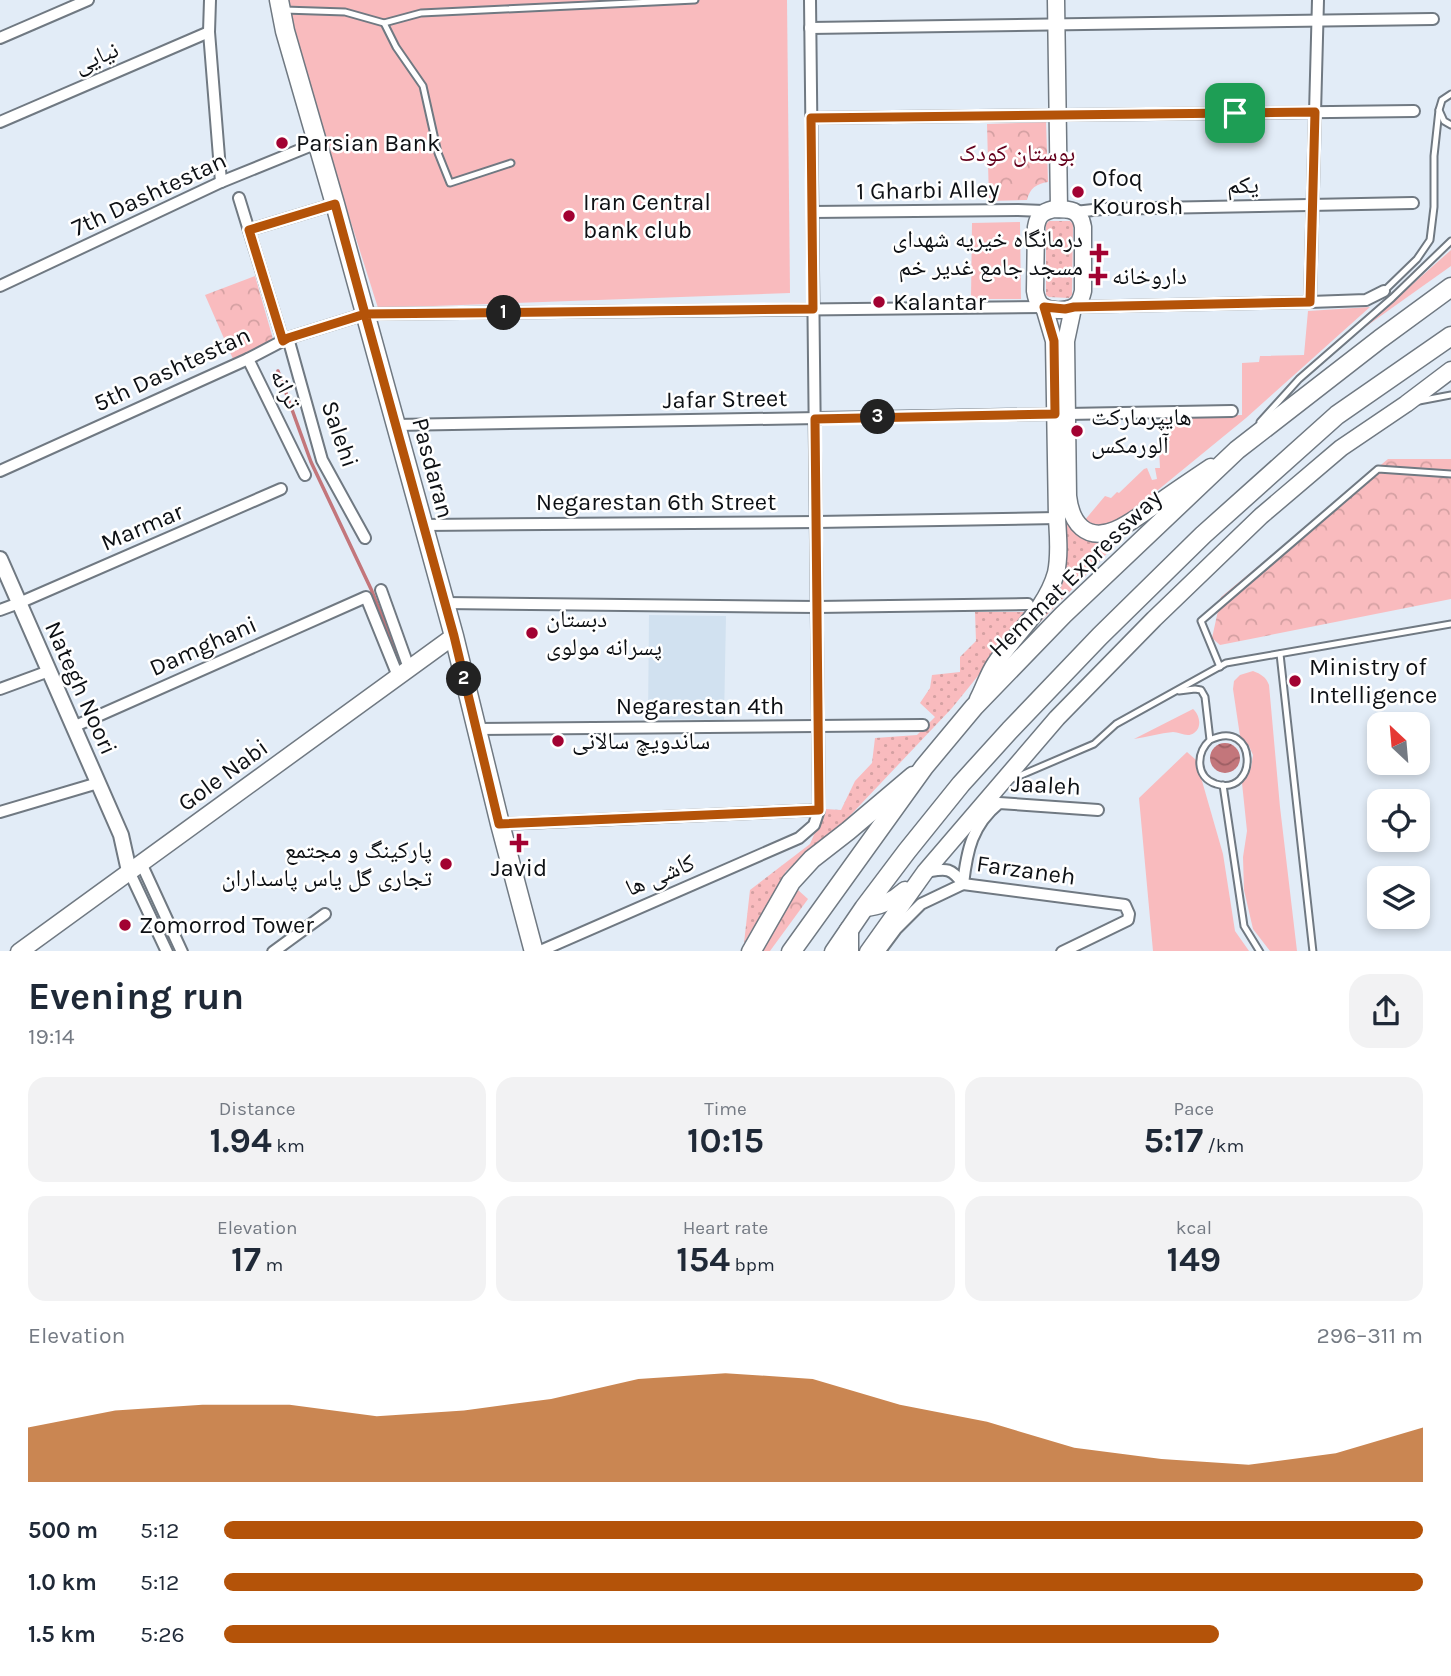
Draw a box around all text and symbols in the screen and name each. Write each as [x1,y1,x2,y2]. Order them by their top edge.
street label: نیایی [69,35,123,79]
pin [1205,83,1265,143]
icon: arrive [1216,94,1254,132]
place label: Parsian Bank [296,129,440,157]
marker: Parsian Bank [274,135,290,151]
park label: بوستان کودک [959,139,1075,167]
street label: 7th Dashtestan [67,146,231,242]
place label: Ofoq Kourosh [1092,164,1183,220]
street label: یکم [1227,171,1259,201]
street label: 1 Gharbi Alley [856,175,1000,205]
marker: Ofoq Kourosh [1070,184,1086,200]
place label: Iran Central bank club [583,188,711,244]
marker: Iran Central bank club [561,208,577,224]
place label: درمانگاه خیریه شهدای مسجد جامع غدیر خم [892,225,1083,283]
marker: درمانگاه خیریه شهدای مسجد جامع غدیر خم [1089,243,1109,263]
place label: داروخانه [1112,262,1187,290]
marker: داروخانه [1090,268,1106,284]
place label: Kalantar [893,288,986,316]
marker: Kalantar [871,294,887,310]
pin: 1 [486,296,522,330]
text: 1 [500,301,507,323]
street label: 5th Dashtestan [89,320,255,418]
street label: ترانه [264,364,308,414]
street label: Jafar Street [662,384,788,414]
street label: Salehi [316,397,364,471]
pin: 3 [860,400,896,434]
place label: هایپرمارکت آلورمکس [1091,403,1192,459]
text: 3 [872,405,883,427]
street label: Pasdaran [406,415,460,521]
marker: هایپرمارکت آلورمکس [1069,423,1085,439]
street label: Hemmat Expressway [983,483,1167,663]
street label: Negarestan 6th Street [536,488,776,516]
street label: Marmar [97,497,188,557]
place label: دبستان پسرانه مولوی [546,605,662,661]
street label: Damghani [145,610,261,682]
street label: Nategh Noori [39,617,123,759]
marker: دبستان پسرانه مولوی [524,625,540,641]
place label: Ministry of Intelligence [1309,653,1437,709]
pin: 2 [447,662,482,696]
text: 2 [458,667,469,689]
marker: Ministry of Intelligence [1287,673,1303,689]
street label: Negarestan 4th [616,692,784,720]
north arrow [1367,712,1430,775]
map controls [1367,712,1430,929]
place label: ساندویچ سالانی [572,727,710,756]
street label: Gole Nabi [173,733,273,817]
marker: ساندویچ سالانی [550,733,566,749]
street label: Jaaleh [1010,769,1082,801]
button: locate [1367,789,1430,852]
marker: Javid [511,835,527,851]
place label: پارکینگ و مجتمع تجاری گل یاس پاسداران [222,836,432,892]
street label: کاشی ها [621,848,699,902]
street label: Farzaneh [975,849,1077,891]
place label: Javid [491,854,547,882]
marker: پارکینگ و مجتمع تجاری گل یاس پاسداران [438,856,454,872]
button: layers [1367,866,1430,929]
place label: Zomorrod Tower [139,911,314,939]
marker: Zomorrod Tower [117,917,133,933]
text: Evening run [28,974,244,1019]
button: share [1349,974,1423,1048]
text: 19:14 [28,1023,75,1050]
text: Distance [219,1098,296,1120]
text: Time [704,1098,747,1120]
text: Pace [1174,1098,1214,1120]
text: 1.94 [210,1120,272,1161]
text: 10:15 [687,1120,764,1161]
text: 5:17 [1143,1120,1203,1161]
text: km [272,1135,305,1157]
text: /km [1203,1135,1244,1157]
text: Elevation [217,1217,297,1239]
text: Heart rate [683,1217,768,1239]
text: kcal [1176,1217,1212,1239]
text: 17 [231,1239,261,1280]
text: 154 [676,1239,730,1280]
text: 149 [1167,1239,1221,1280]
text: m [261,1254,283,1276]
text: bpm [730,1254,775,1276]
text: Elevation [28,1322,125,1349]
text: 296–311 m [1317,1322,1423,1349]
text: 500 m [28,1517,98,1544]
text: 5:12 [140,1517,179,1544]
text: 1.0 km [28,1569,97,1596]
text: 5:12 [140,1569,179,1596]
text: 1.5 km [28,1621,96,1648]
text: 5:26 [140,1621,185,1648]

